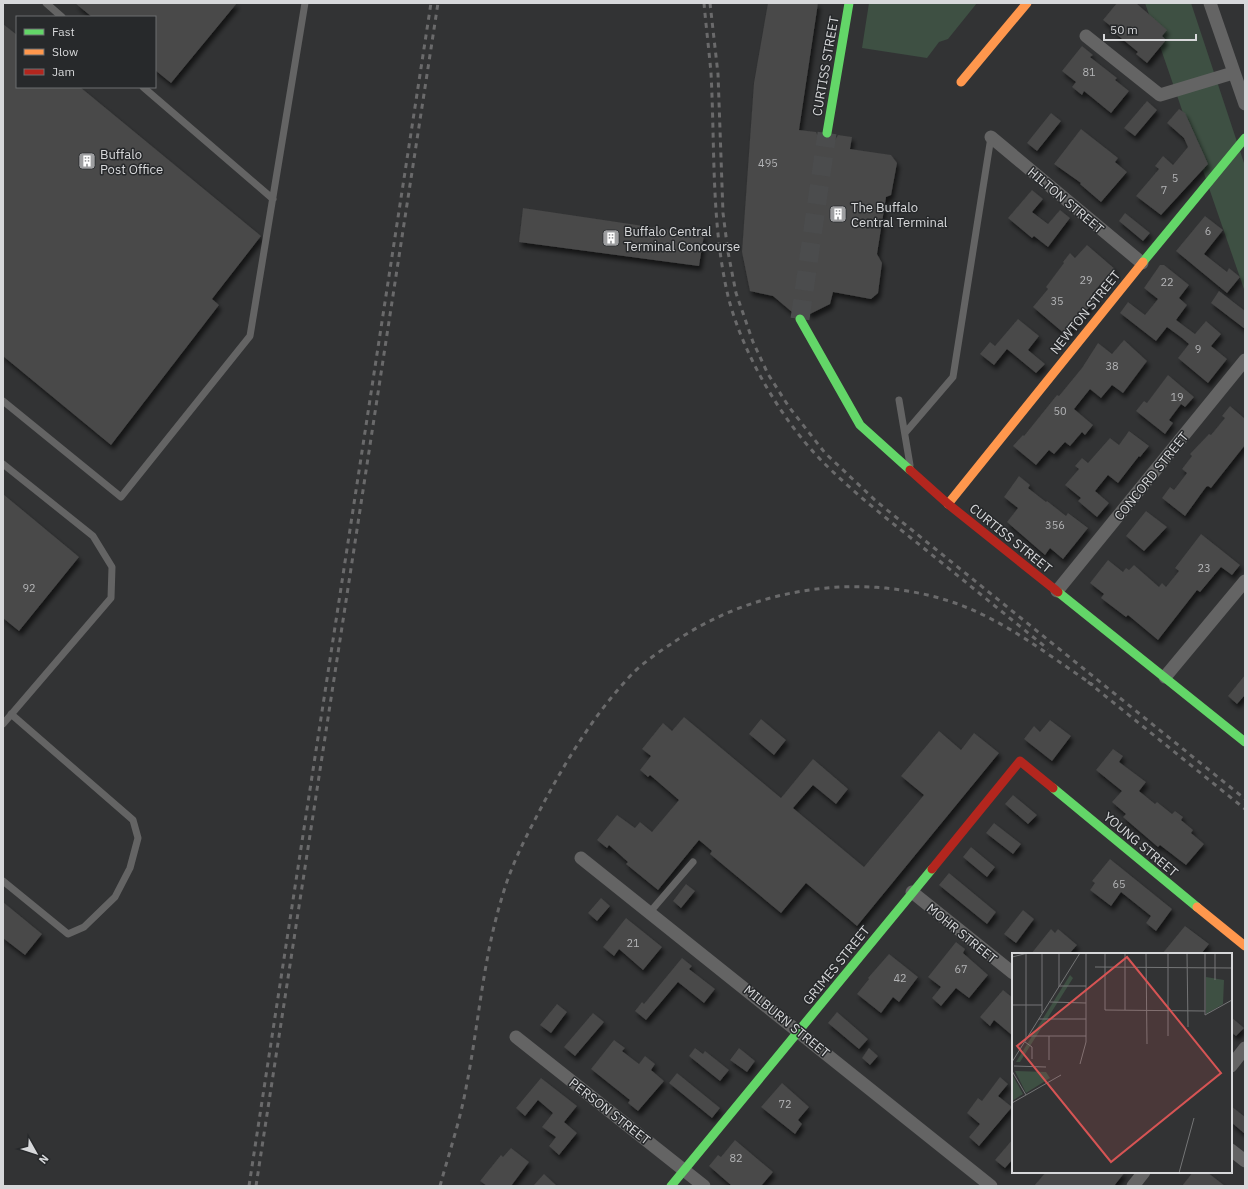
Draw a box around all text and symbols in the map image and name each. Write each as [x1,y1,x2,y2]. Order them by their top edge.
street label: CURTISS STREET [808,14,843,117]
legend [16,16,156,88]
scale bar [1104,16,1196,42]
text: 50 m [1110,22,1138,37]
text: Fast [52,24,75,39]
text: Slow [52,44,78,59]
text: Jam [52,64,75,79]
house number: 81 [1082,65,1096,79]
place label: Buffalo Post Office [100,146,163,178]
building icon: Buffalo Post Office [77,151,97,171]
house number: 495 [758,156,778,170]
street label: HILTON STREET [1024,164,1108,238]
house number: 5 [1172,171,1178,185]
house number: 7 [1161,183,1167,197]
place label: The Buffalo Central Terminal [851,199,948,231]
building icon: The Buffalo Central Terminal [828,204,848,224]
place label: Buffalo Central Terminal Concourse [624,223,740,255]
house number: 6 [1205,224,1211,238]
building icon: Buffalo Central Terminal Concourse [601,228,621,248]
street label: NEWTON STREET [1046,267,1125,358]
house number: 29 [1079,273,1093,287]
house number: 22 [1160,275,1174,289]
house number: 35 [1050,294,1064,308]
house number: 9 [1195,342,1201,356]
house number: 38 [1105,359,1119,373]
house number: 19 [1170,390,1184,404]
house number: 50 [1053,404,1067,418]
street label: CONCORD STREET [1110,428,1193,524]
street label: CURTISS STREET [966,500,1056,577]
house number: 356 [1045,518,1065,532]
house number: 23 [1197,561,1211,575]
house number: 92 [22,581,36,595]
street label: YOUNG STREET [1100,808,1182,881]
house number: 65 [1112,877,1126,891]
street label: MOHR STREET [923,900,1001,967]
street label: GRIMES STREET [799,922,874,1008]
house number: 21 [626,936,640,950]
inset map [1012,953,1232,1173]
house number: 67 [954,962,968,976]
house number: 42 [893,971,907,985]
street label: MILBURN STREET [740,981,834,1062]
street label: PERSON STREET [566,1074,654,1149]
house number: 72 [778,1097,792,1111]
north arrow [16,1133,56,1173]
house number: 82 [729,1151,743,1165]
text: N [36,1152,52,1167]

